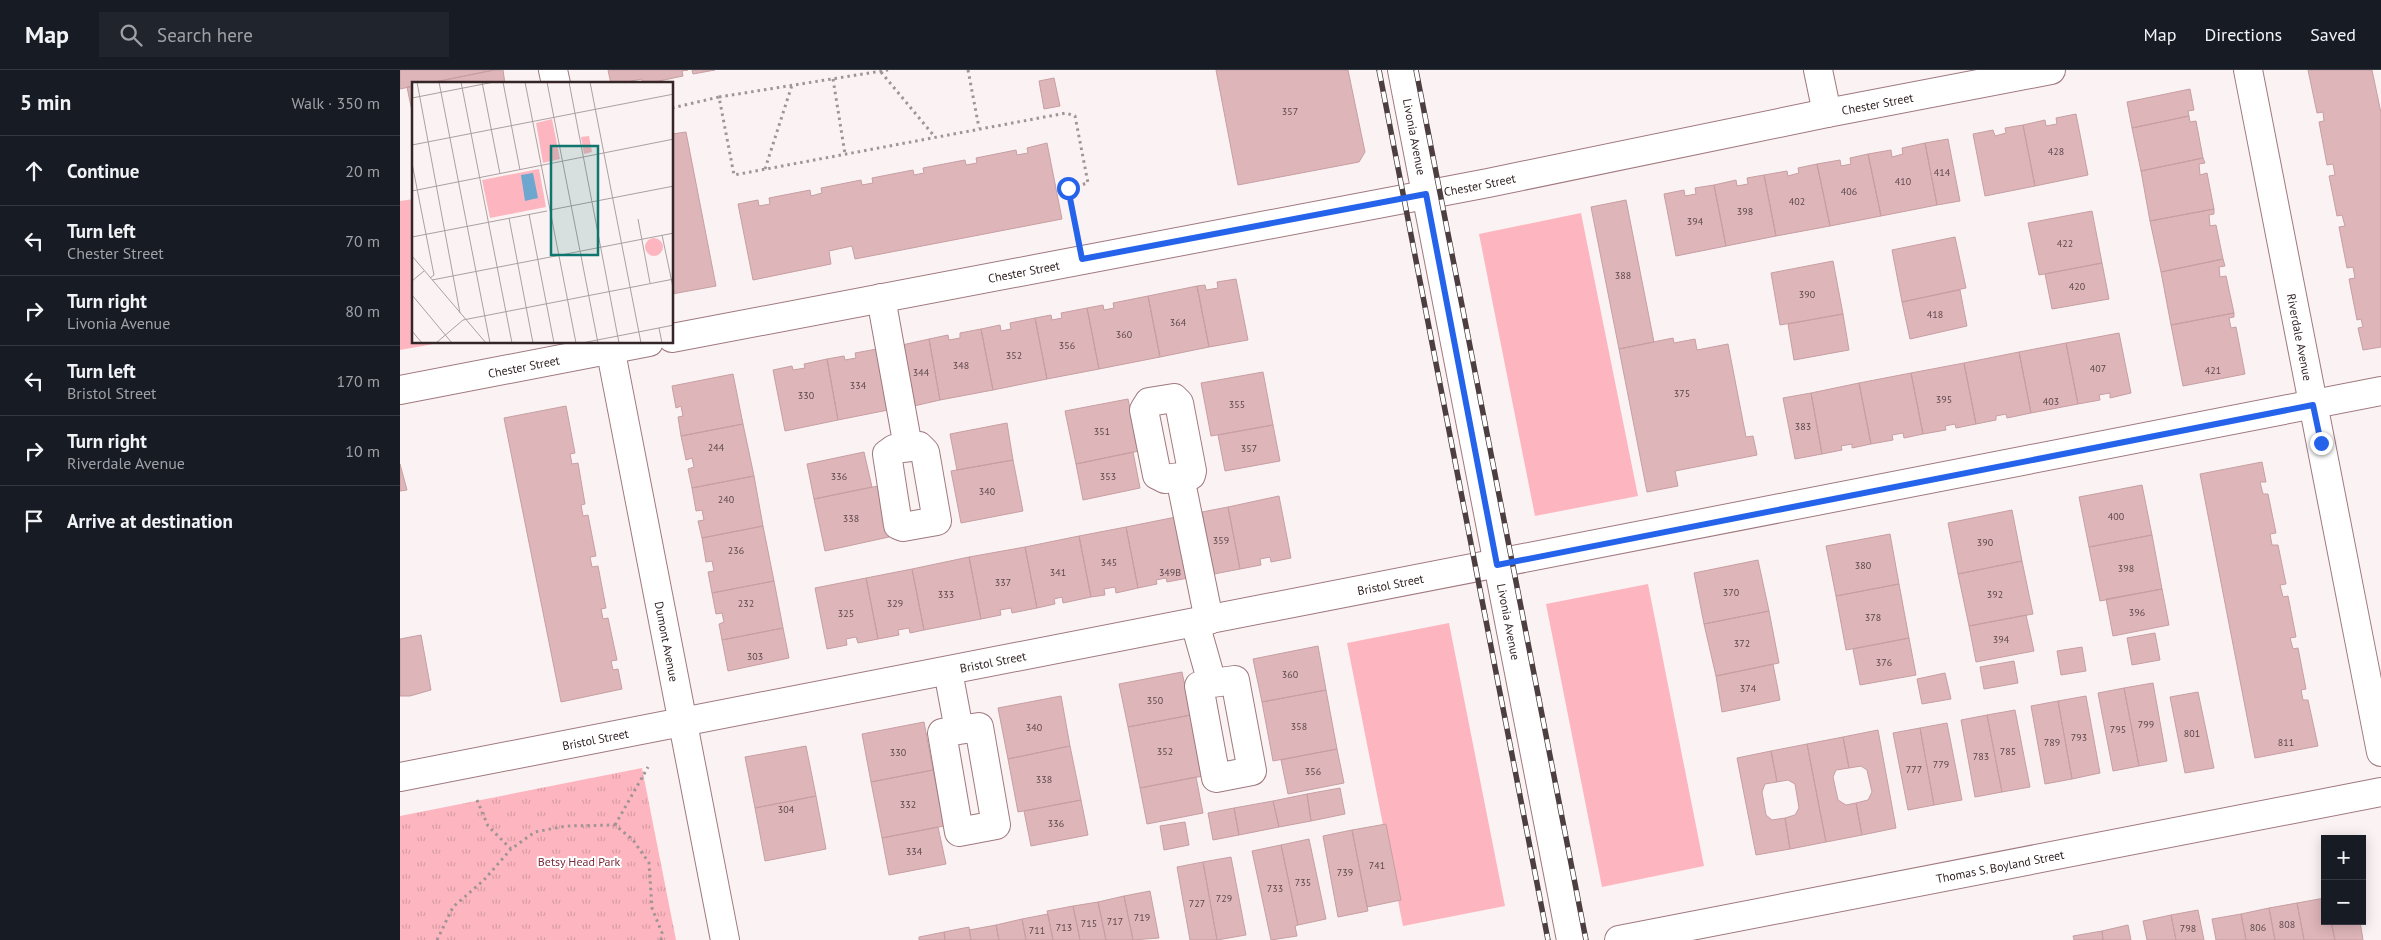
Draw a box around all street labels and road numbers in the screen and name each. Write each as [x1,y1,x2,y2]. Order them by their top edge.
street label: Chester Street [1840,89,1914,118]
street label: Livonia Avenue [1400,97,1430,176]
street label: Chester Street [1442,170,1517,199]
street label: Chester Street [987,257,1061,285]
street label: Riverdale Avenue [2284,292,2316,382]
street label: Chester Street [487,352,561,380]
street label: Bristol Street [1356,570,1425,598]
street label: Livonia Avenue [1494,582,1524,661]
street label: Dumont Avenue [652,600,682,683]
street label: Bristol Street [958,648,1027,675]
street label: Bristol Street [561,725,630,753]
street label: Thomas S. Boyland Street [1935,846,2065,886]

